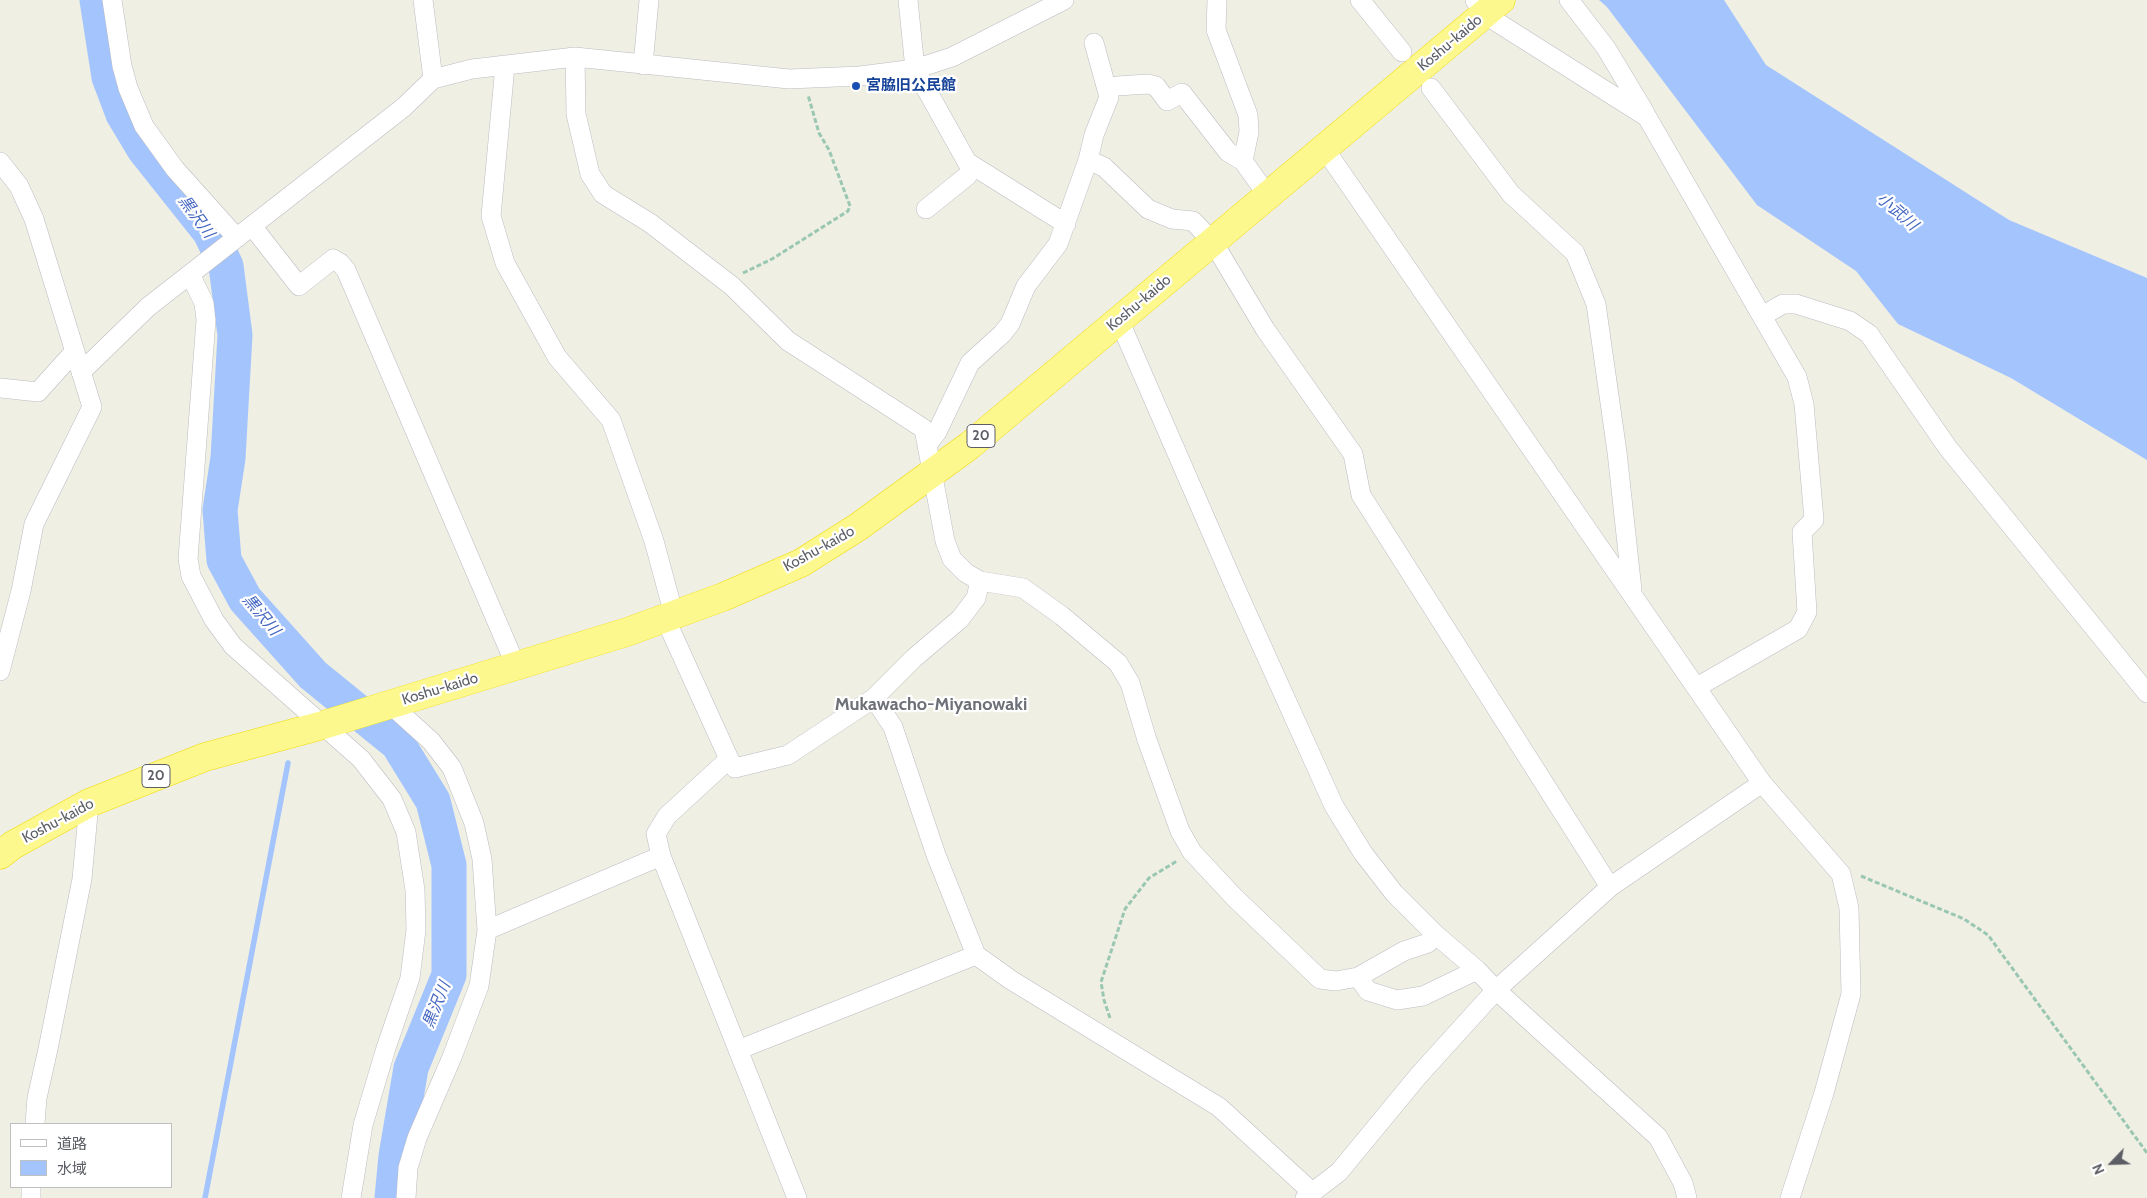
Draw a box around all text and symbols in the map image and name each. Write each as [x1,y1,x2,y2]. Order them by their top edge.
street label: Koshu-kaido [1414,11,1486,75]
place label: 宮脇旧公民館 [866,77,956,95]
marker: 宮脇旧公民館 [850,80,862,92]
water label: 小武川 [1873,189,1921,235]
water label: 黒沢川 [174,192,218,242]
street label: Koshu-kaido [1103,271,1175,335]
road number: 20 [967,424,995,448]
street label: Koshu-kaido [780,522,858,576]
water label: 黒沢川 [238,590,284,640]
street label: Koshu-kaido [400,669,480,709]
district label: Mukawacho-Miyanowaki [835,694,1027,716]
road number: 20 [142,764,170,788]
street label: Koshu-kaido [19,795,97,847]
water label: 黒沢川 [419,979,455,1031]
legend [10,1123,172,1188]
text: 道路 [57,1135,87,1153]
north arrow [2087,1138,2137,1188]
text: 水域 [57,1160,87,1178]
text: N [2088,1161,2109,1177]

